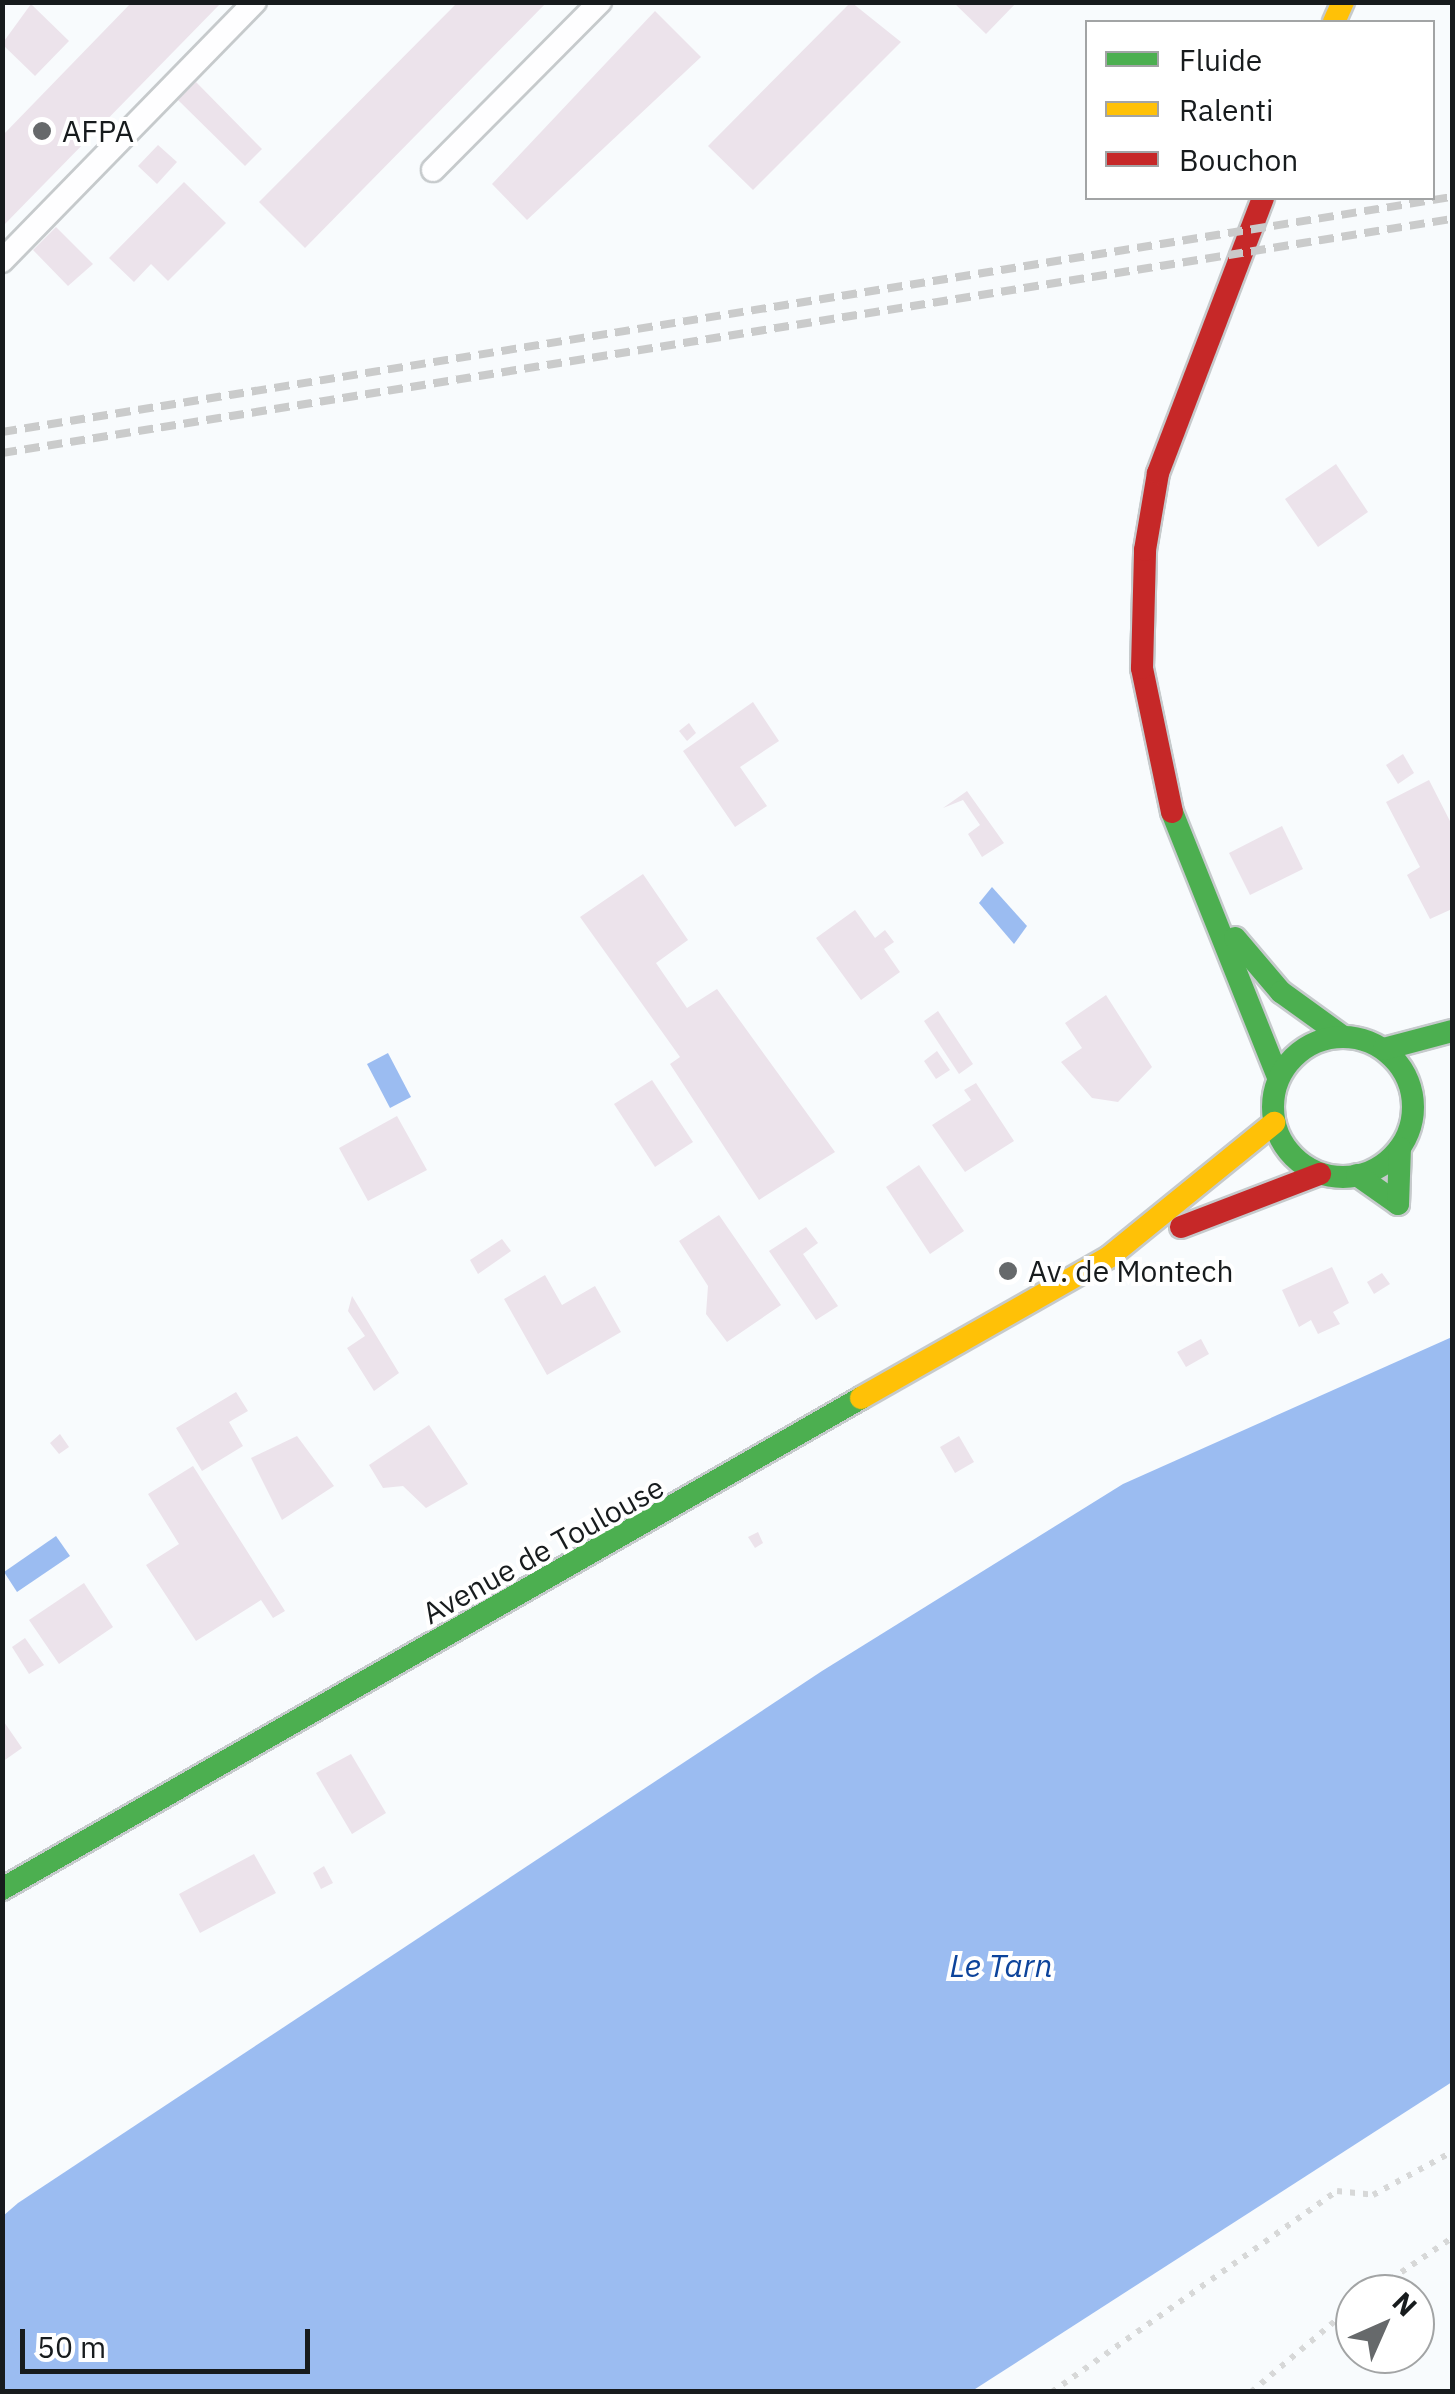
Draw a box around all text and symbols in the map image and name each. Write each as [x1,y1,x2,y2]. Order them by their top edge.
legend [1085,20,1435,200]
text: Fluide [1179,40,1262,79]
text: Ralenti [1179,90,1274,129]
place label: AFPA [62,113,134,149]
marker: AFPA [31,120,53,142]
text: Bouchon [1179,140,1298,179]
place label: Av. de Montech [1028,1253,1233,1289]
marker: Av. de Montech [997,1260,1019,1282]
street label: Avenue de Toulouse [416,1469,670,1631]
water label: Le Tarn [949,1946,1053,1984]
north arrow [1335,2274,1435,2374]
text: N [1385,2284,1425,2324]
scale bar [25,2309,315,2371]
text: 50 m [37,2327,106,2366]

